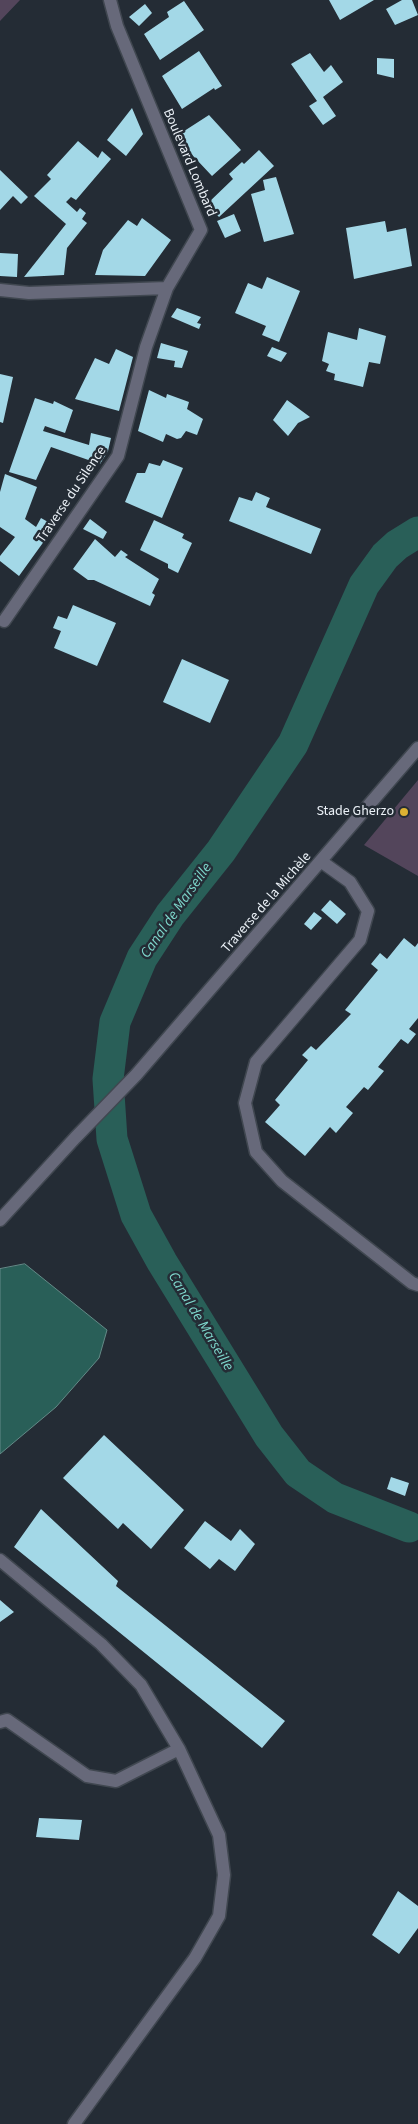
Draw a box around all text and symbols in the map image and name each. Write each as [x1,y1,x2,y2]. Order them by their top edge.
street label: Boulevard Lombard [159,107,219,219]
street label: Traverse du Silence [34,444,110,546]
place label: Stade Gherzo [316,804,394,820]
marker: Stade Gherzo [398,806,410,818]
street label: Traverse de la Michèle [219,849,315,957]
water label: Canal de Marseille [137,860,217,962]
water label: Canal de Marseille [163,1269,237,1375]

